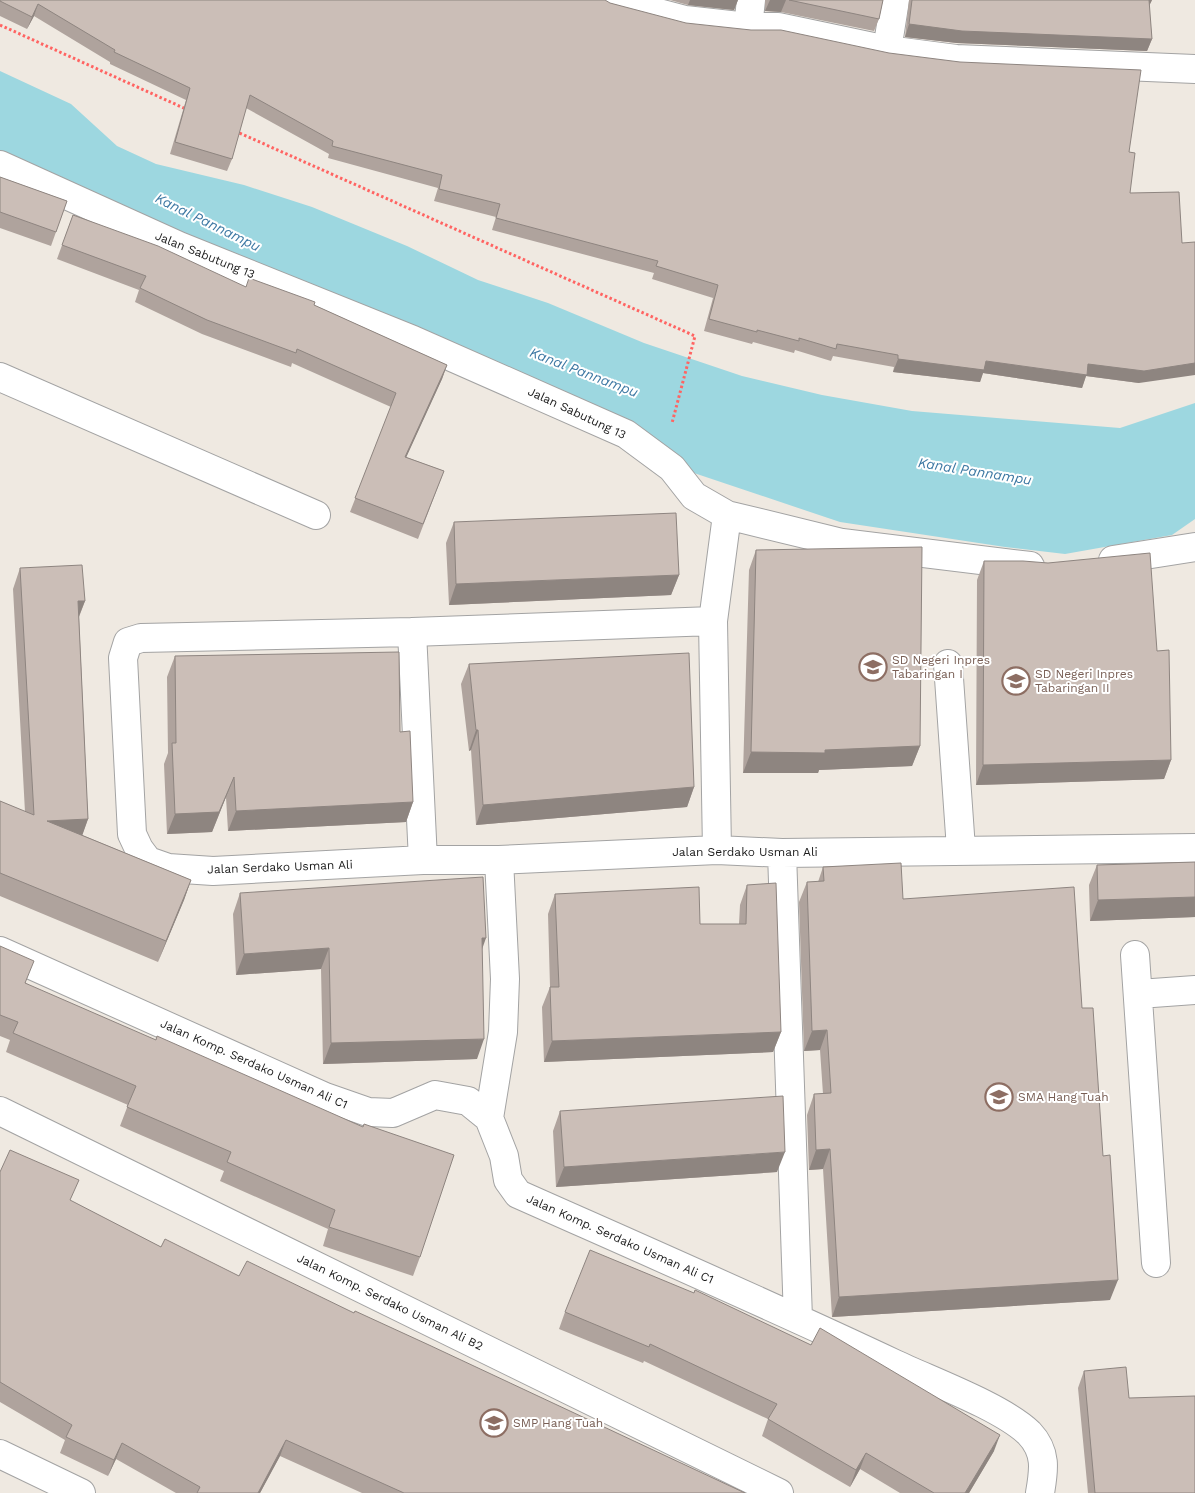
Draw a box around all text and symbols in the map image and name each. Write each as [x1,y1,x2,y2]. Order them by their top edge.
water label: Kanal Pannampu [153,190,263,254]
street label: Jalan Sabutung 13 [153,229,257,281]
water label: Kanal Pannampu [528,344,640,400]
street label: Jalan Sabutung 13 [526,384,628,442]
water label: Kanal Pannampu [917,454,1033,488]
school or university icon: SD Negeri Inpres Tabaringan I [858,652,888,682]
place label: SD Negeri Inpres Tabaringan I [892,653,990,681]
school or university icon: SD Negeri Inpres Tabaringan II [1001,666,1031,696]
place label: SD Negeri Inpres Tabaringan II [1035,667,1133,695]
street label: Jalan Serdako Usman Ali [672,845,818,859]
street label: Jalan Serdako Usman Ali [207,857,353,877]
street label: Jalan Komp. Serdako Usman Ali C1 [158,1016,350,1112]
school or university icon: SMA Hang Tuah [984,1082,1014,1112]
place label: SMA Hang Tuah [1018,1090,1109,1104]
street label: Jalan Komp. Serdako Usman Ali C1 [524,1191,716,1287]
street label: Jalan Komp. Serdako Usman Ali B2 [295,1251,485,1353]
school or university icon: SMP Hang Tuah [479,1408,509,1438]
place label: SMP Hang Tuah [513,1416,603,1430]

